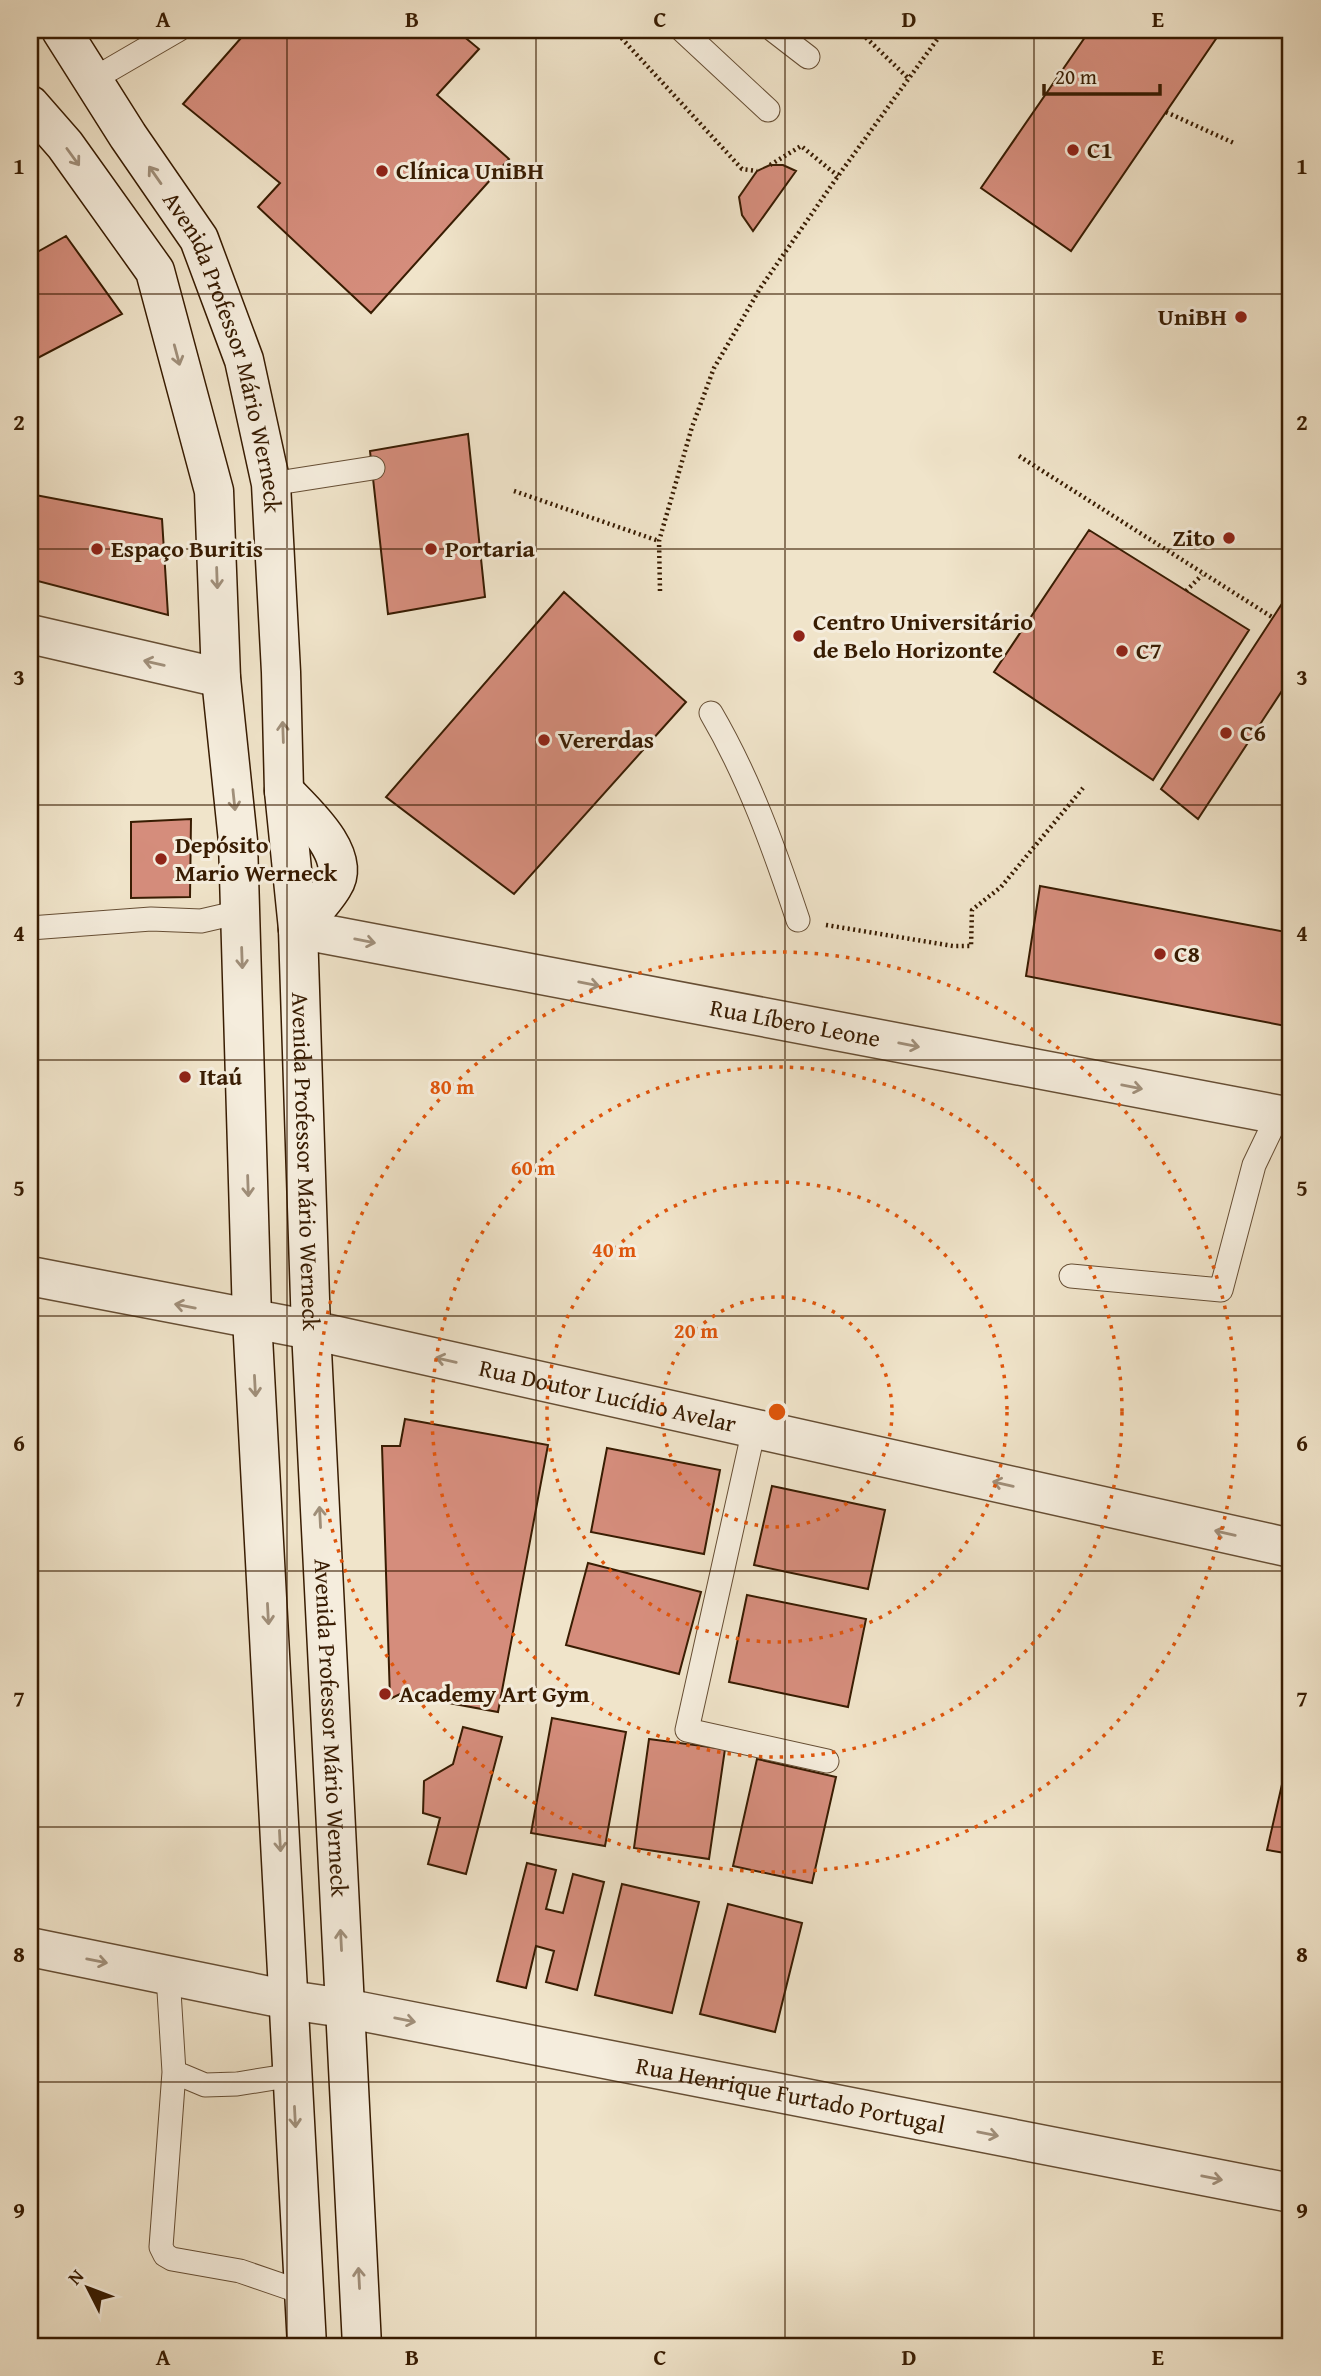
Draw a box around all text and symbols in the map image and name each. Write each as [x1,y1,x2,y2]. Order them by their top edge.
text: A [156,2,171,35]
text: B [405,2,419,35]
text: C [653,2,667,35]
text: D [902,2,917,35]
text: E [1152,2,1164,35]
scale bar [1044,52,1160,96]
text: 20 m [1055,61,1097,92]
place label: C1 [1087,132,1113,167]
marker: C1 [1065,142,1081,158]
one-way arrow [66,147,80,166]
text: 1 [13,149,25,182]
text: 1 [1296,149,1308,182]
place label: Clínica UniBH [396,153,544,188]
marker: Clínica UniBH [374,163,390,179]
one-way arrow [148,166,162,185]
street label: Avenida Professor Mário Werneck [154,184,291,515]
place label: UniBH [1158,299,1227,334]
marker: UniBH [1233,309,1249,325]
one-way arrow [172,344,185,366]
text: 2 [13,405,25,438]
text: 2 [1296,405,1308,438]
place label: Zito [1172,520,1215,555]
marker: Zito [1221,530,1237,546]
place label: Espaço Buritis [111,531,263,566]
place label: Portaria [445,531,536,566]
marker: Espaço Buritis [89,541,105,557]
marker: Portaria [423,541,439,557]
one-way arrow [210,566,223,589]
place label: Centro Universitário de Belo Horizonte [813,604,1033,667]
marker: Centro Universitário de Belo Horizonte [791,628,807,644]
place label: C7 [1136,633,1162,668]
marker: C7 [1114,643,1130,659]
one-way arrow [143,655,166,669]
text: 3 [13,660,25,693]
text: 3 [1296,660,1308,693]
place label: C6 [1240,715,1266,750]
one-way arrow [276,720,289,743]
place label: Vererdas [558,722,654,757]
marker: C6 [1218,725,1234,741]
marker: Vererdas [536,732,552,748]
one-way arrow [228,788,241,811]
place label: Depósito Mario Werneck [175,827,337,890]
marker: Depósito Mario Werneck [153,851,169,867]
text: 4 [13,916,25,949]
text: 4 [1296,916,1308,949]
one-way arrow [354,935,376,949]
place label: C8 [1174,936,1200,971]
marker: C8 [1152,946,1168,962]
one-way arrow [235,947,248,970]
one-way arrow [577,977,600,991]
street label: Rua Líbero Leone [707,989,883,1056]
street label: Avenida Professor Mário Werneck [283,991,329,1332]
one-way arrow [897,1038,920,1052]
place label: Itaú [199,1059,242,1094]
marker: Itaú [177,1069,193,1085]
text: 80 m [430,1071,474,1102]
one-way arrow [1120,1081,1143,1094]
text: 60 m [511,1152,555,1183]
text: 5 [13,1171,25,1204]
text: 5 [1296,1171,1308,1204]
one-way arrow [241,1174,255,1197]
text: 40 m [592,1234,636,1265]
one-way arrow [174,1298,197,1312]
text: 20 m [674,1315,718,1346]
street label: Rua Doutor Lucídio Avelar [476,1350,740,1441]
one-way arrow [435,1353,458,1366]
one-way arrow [249,1375,262,1398]
centre of rings [765,1400,789,1424]
text: 6 [13,1426,25,1459]
text: 6 [1296,1426,1308,1459]
one-way arrow [992,1476,1014,1489]
one-way arrow [313,1506,326,1529]
one-way arrow [1214,1526,1237,1539]
street label: Avenida Professor Mário Werneck [305,1558,357,1899]
one-way arrow [262,1602,275,1624]
place label: Academy Art Gym [399,1676,590,1711]
text: 7 [13,1682,25,1715]
text: 7 [1296,1682,1308,1715]
marker: Academy Art Gym [377,1686,393,1702]
one-way arrow [274,1829,287,1852]
one-way arrow [334,1929,347,1952]
text: 8 [13,1937,25,1970]
text: 8 [1296,1937,1308,1970]
one-way arrow [85,1954,108,1968]
one-way arrow [393,2014,416,2027]
street label: Rua Henrique Furtado Portugal [633,2047,949,2142]
one-way arrow [289,2105,302,2128]
one-way arrow [976,2128,999,2142]
one-way arrow [1200,2172,1223,2185]
text: 9 [13,2193,25,2226]
text: 9 [1296,2193,1308,2226]
north arrow [52,2254,122,2324]
text: N [61,2262,90,2291]
one-way arrow [352,2267,365,2290]
text: A [156,2340,171,2373]
text: B [405,2340,419,2373]
text: C [653,2340,667,2373]
text: D [902,2340,917,2373]
text: E [1152,2340,1164,2373]

